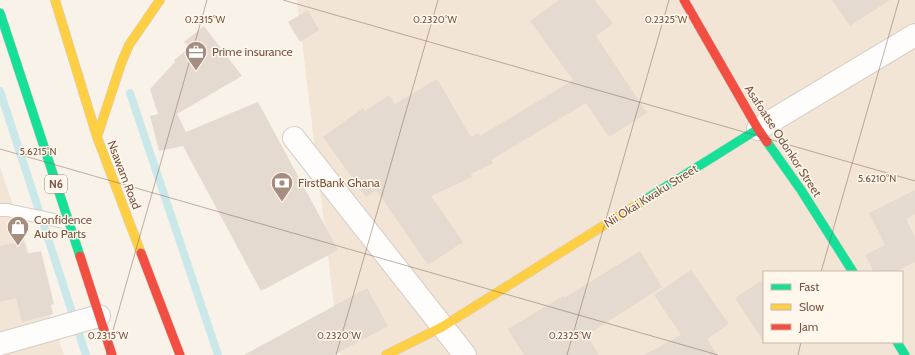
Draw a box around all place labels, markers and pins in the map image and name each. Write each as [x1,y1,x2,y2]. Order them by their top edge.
office icon: Prime insurance [183,39,209,72]
place label: Prime insurance [212,44,293,59]
bank icon: FirstBank Ghana [269,170,295,203]
place label: FirstBank Ghana [298,175,380,190]
place label: Confidence Auto Parts [34,212,92,241]
shop icon: Confidence Auto Parts [5,214,31,247]

